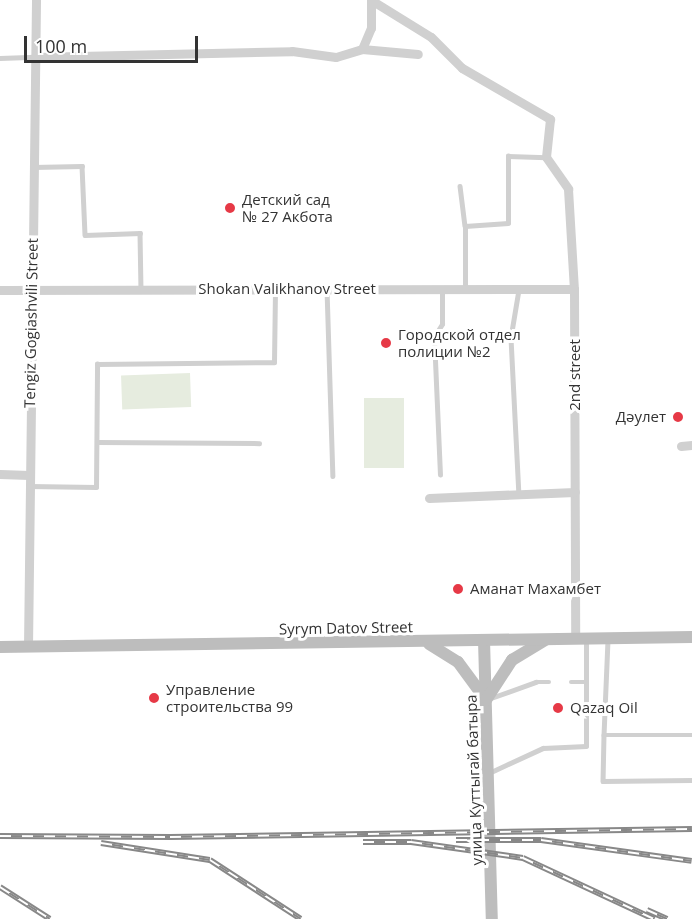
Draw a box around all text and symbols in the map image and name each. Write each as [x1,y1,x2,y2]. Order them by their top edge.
scale bar [27,24,201,62]
text: 100 m [35,34,87,58]
place label: Детский сад № 27 Акбота [242,190,333,225]
marker: Детский сад № 27 Акбота [223,201,237,215]
street label: Tengiz Gogiashvili Street [21,238,41,408]
street label: Shokan Valikhanov Street [198,280,376,298]
place label: Городской отдел полиции №2 [398,325,521,360]
marker: Городской отдел полиции №2 [379,336,393,350]
street label: 2nd street [566,339,584,411]
place label: Дәулет [616,408,666,426]
marker: Дәулет [671,410,685,424]
place label: Аманат Махамбет [470,580,601,598]
marker: Аманат Махамбет [451,582,465,596]
street label: Syrym Datov Street [279,618,413,638]
place label: Управление строительства 99 [166,680,293,715]
marker: Управление строительства 99 [147,691,161,705]
street label: улица Куттыгай батыра [462,694,486,866]
place label: Qazaq Oil [570,699,638,717]
marker: Qazaq Oil [551,701,565,715]

